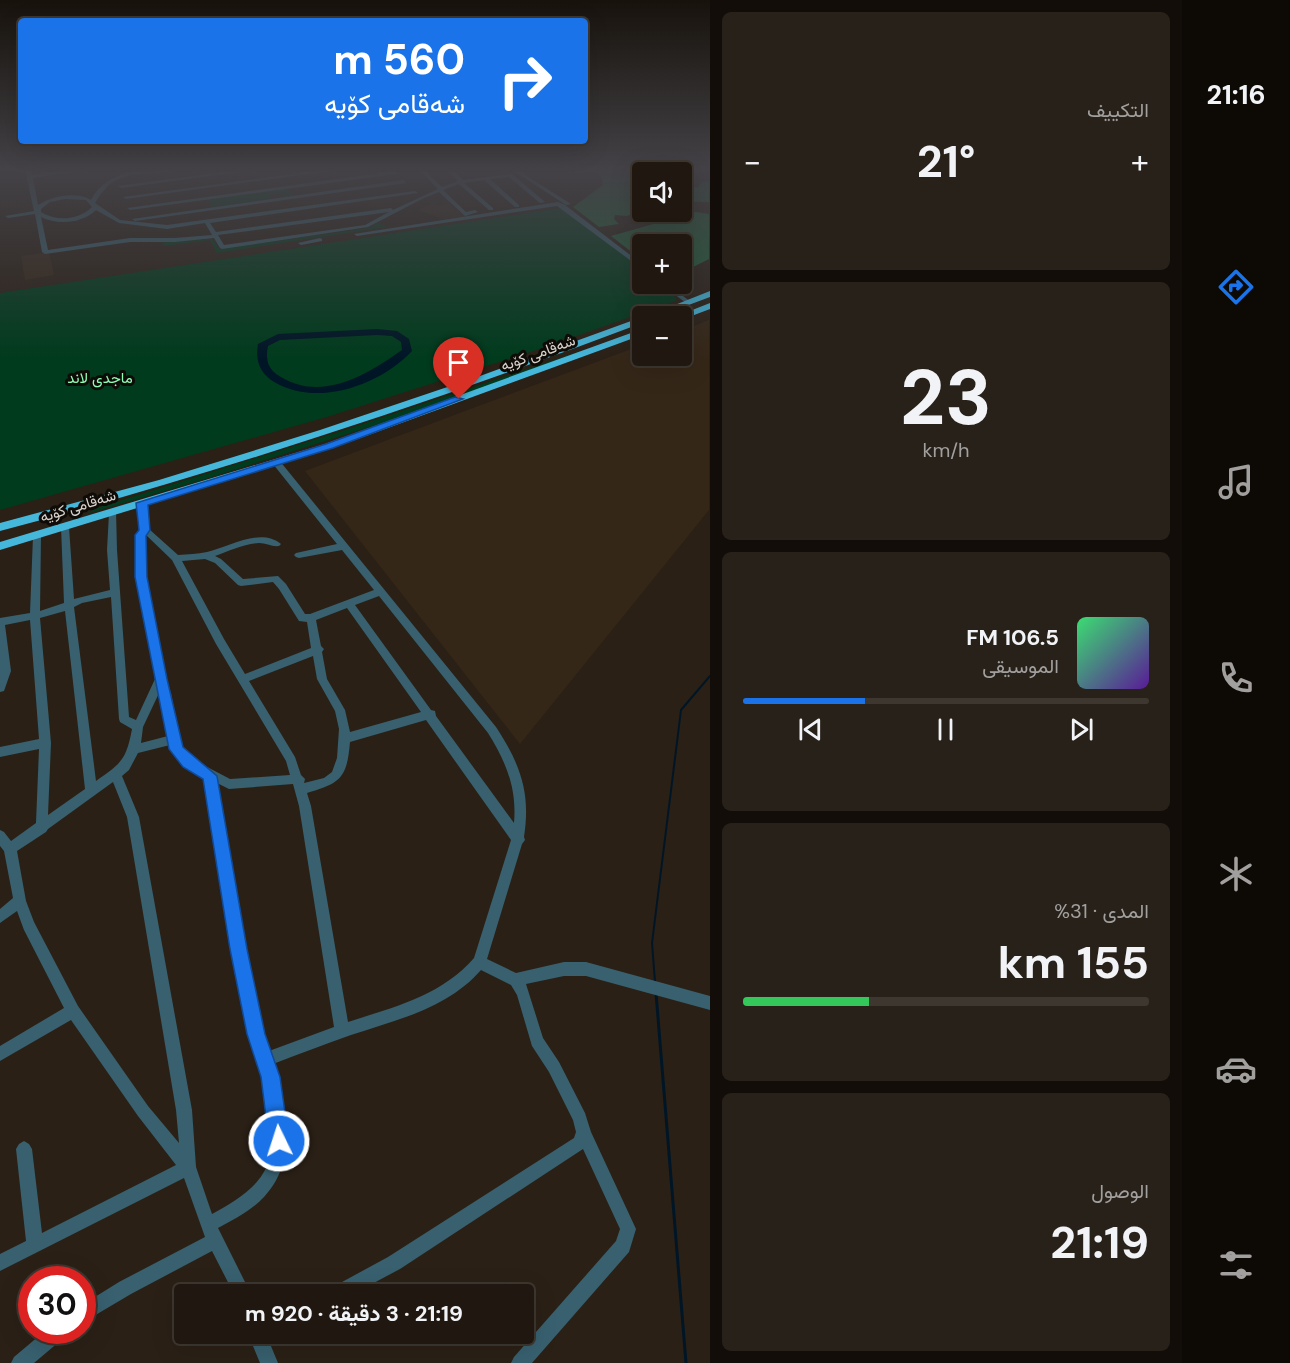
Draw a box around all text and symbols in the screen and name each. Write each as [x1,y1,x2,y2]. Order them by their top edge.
text: 560 m [333,32,465,87]
icon: right [486,42,564,120]
text: 21:16 [1206,77,1266,112]
text: شەقامی کۆیە [324,86,465,121]
text: التكييف [1087,97,1149,123]
text: 21° [917,132,975,191]
text: − [743,140,761,183]
text: + [1131,140,1149,183]
map controls [632,162,692,366]
button: sound [632,162,692,222]
button: + [632,234,692,294]
icon: directions [1215,266,1257,308]
button: − [632,306,692,366]
street label: شەقامی کۆیە [498,330,578,376]
pin [433,337,484,399]
icon: arrive [442,346,475,379]
text: 23 [900,347,992,448]
park label: ماجدی لاند [67,368,133,388]
text: km/h [922,437,970,463]
icon: music [1215,461,1257,503]
street label: شەقامی کۆیە [38,485,118,527]
text: 106.5 FM [966,623,1059,652]
text: الموسيقى [982,653,1059,679]
icon: phone [1215,657,1257,699]
icon: previous [794,713,827,746]
icon: pause [929,713,962,746]
icon: next [1065,713,1098,746]
icon: climate [1215,853,1257,895]
text: المدى · 31% [1054,898,1149,924]
text: 155 km [998,933,1149,992]
icon: car [1215,1048,1257,1090]
position arrow [247,1109,311,1173]
text: الوصول [1091,1178,1149,1204]
text: 21:19 [1050,1213,1149,1272]
icon: filters [1215,1244,1257,1286]
speed limit sign: 30 [18,1266,96,1344]
text: 21:19 · 3 دقيقة · 920 m [245,1299,463,1328]

